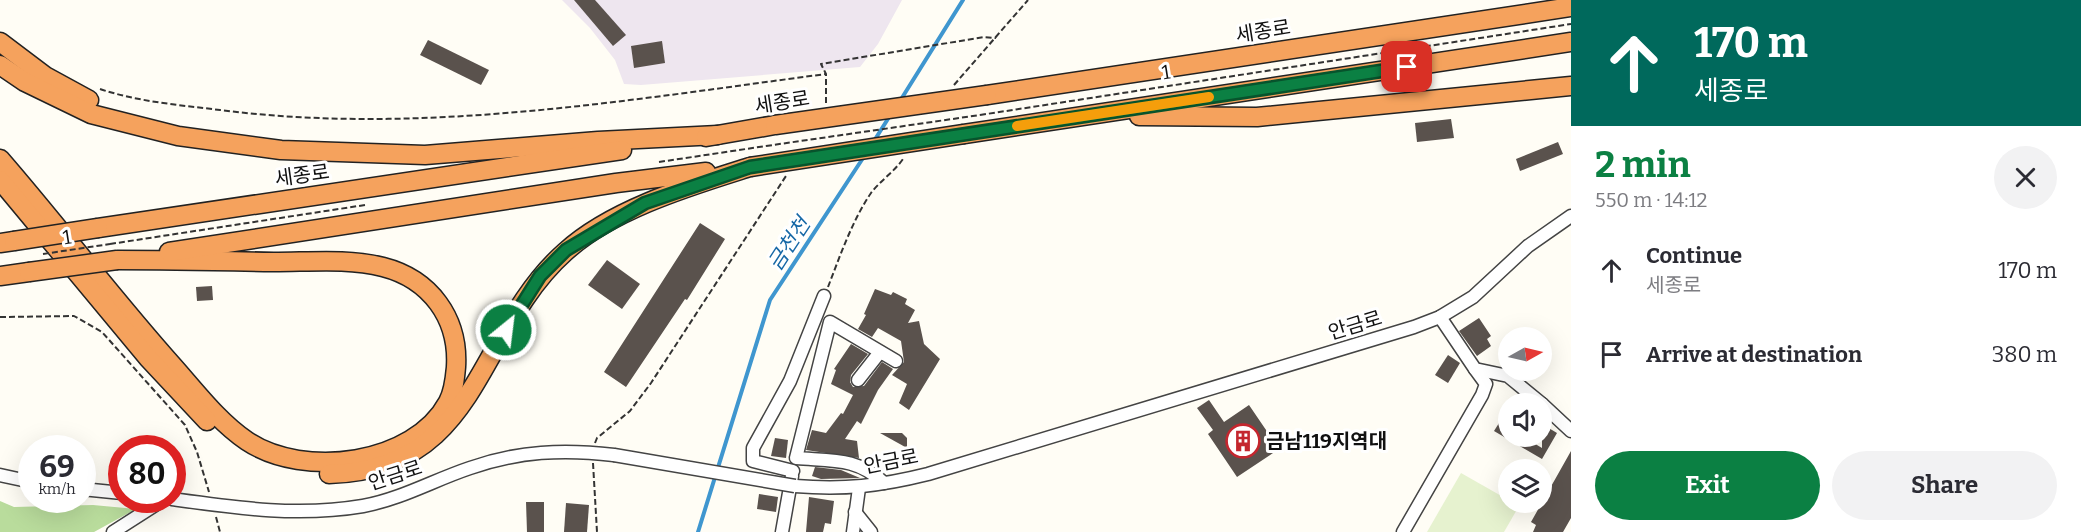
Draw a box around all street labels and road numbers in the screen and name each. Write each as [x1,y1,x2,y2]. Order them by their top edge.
street label: 세종로 [1234,15,1292,47]
street label: 1 [1160,60,1172,84]
street label: 세종로 [753,86,811,118]
street label: 세종로 [273,159,331,191]
street label: 1 [61,225,73,249]
street label: 안금로 [1325,305,1385,345]
street label: 안금로 [862,444,920,478]
street label: 안금로 [365,455,425,495]

